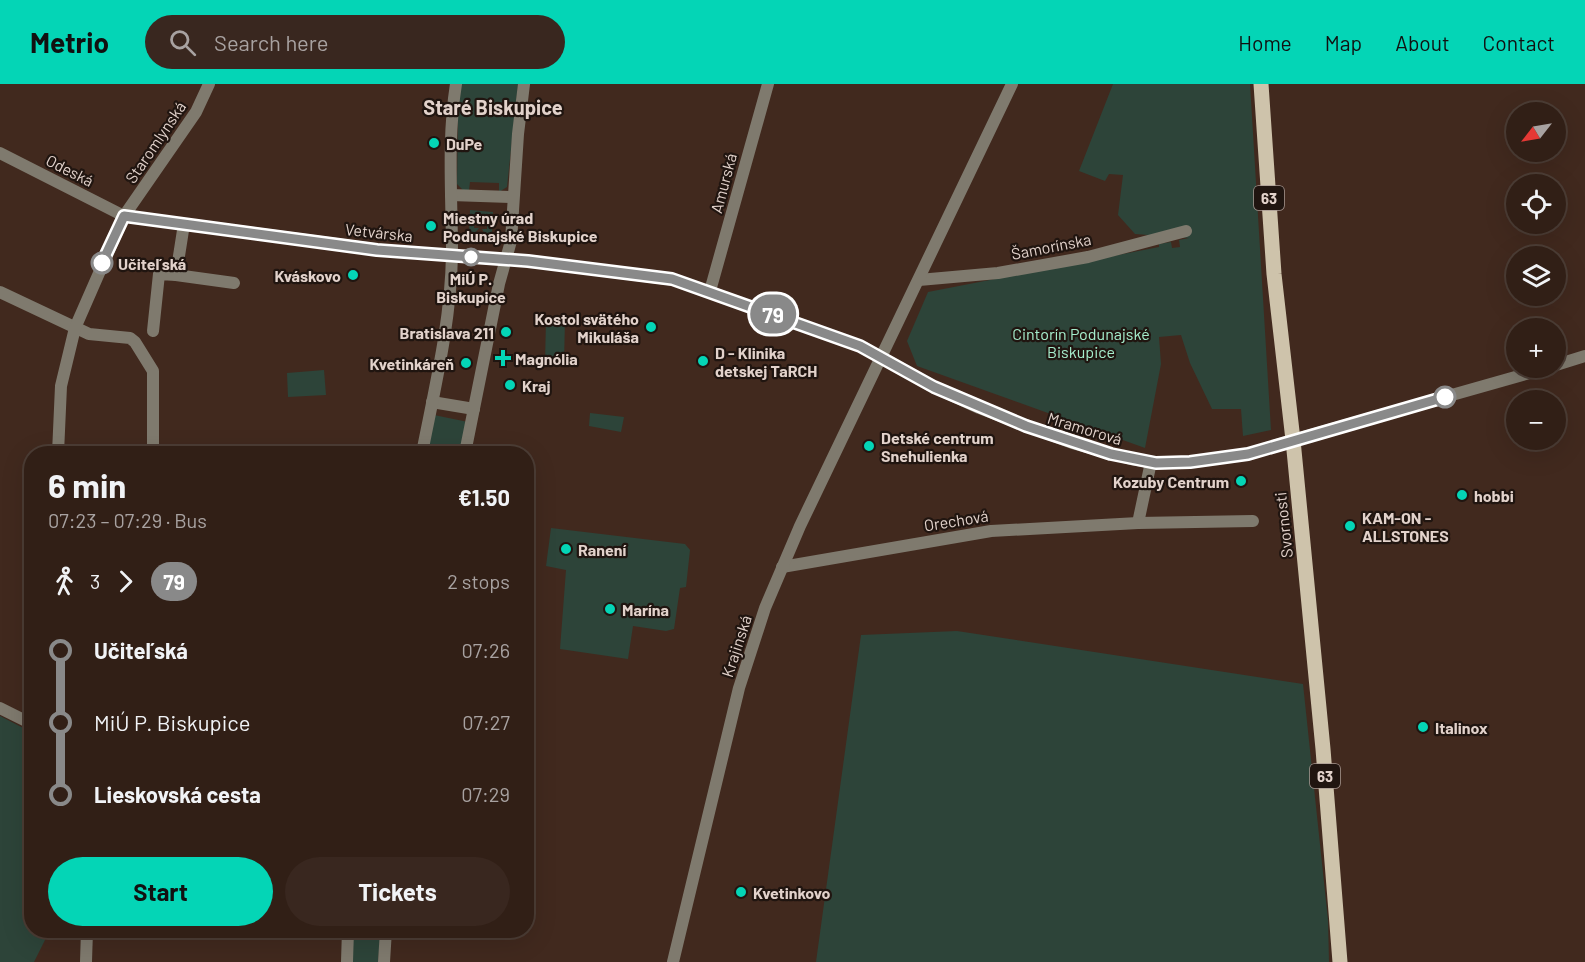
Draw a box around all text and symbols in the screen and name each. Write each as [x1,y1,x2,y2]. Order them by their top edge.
search box [145,15,565,69]
text: Metrio [30,25,109,59]
icon: search [166,26,199,59]
text: Search here [214,29,328,55]
text: Home [1238,30,1292,55]
text: Map [1325,30,1362,55]
text: About [1395,30,1450,55]
text: Contact [1483,30,1555,55]
district label: Staré Biskupice [423,95,563,119]
street label: Staromlynská [121,98,189,186]
north arrow [1506,102,1566,162]
map controls [1506,102,1566,450]
place label: DuPe [446,134,483,153]
marker: DuPe [427,136,441,150]
street label: Odeská [43,150,97,190]
street label: Amurská [706,151,740,215]
button: locate [1506,174,1566,234]
road number: 63 [1254,186,1284,210]
place label: Miestny úrad Podunajské Biskupice [443,208,598,245]
street label: Vetvárska [344,219,414,245]
marker: Miestny úrad Podunajské Biskupice [424,219,438,233]
street label: Šamorínska [1009,229,1093,263]
button: layers [1506,246,1566,306]
marker: MiÚ P. Biskupice [462,248,480,266]
marker: Učiteľská [91,252,113,274]
place label: Učiteľská [118,254,186,273]
place label: Kváskovo [274,266,341,285]
marker: Kváskovo [346,268,360,282]
place label: MiÚ P. Biskupice [436,269,506,306]
line badge: 79 [746,294,800,334]
text: 79 [762,302,784,327]
place label: Kostol svätého Mikuláša [535,309,639,346]
button: + [1506,318,1566,378]
marker: Kostol svätého Mikuláša [644,320,658,334]
place label: Bratislava 211 [400,323,494,342]
park label: Cintorín Podunajské Biskupice [1012,324,1150,361]
marker: Bratislava 211 [499,325,513,339]
place label: D - Klinika detskej TaRCH [715,343,817,380]
place label: Magnólia [515,349,578,368]
marker: Magnólia [496,351,510,365]
place label: Kvetinkáreň [370,354,454,373]
marker: D - Klinika detskej TaRCH [696,354,710,368]
marker: Kvetinkáreň [459,356,473,370]
place label: Kraj [522,376,551,395]
marker: Kraj [503,378,517,392]
unlabelled marker [1434,386,1456,408]
button: − [1506,390,1566,450]
street label: Mramorová [1045,408,1125,448]
place label: Detské centrum Snehulienka [881,428,994,465]
marker: Detské centrum Snehulienka [862,439,876,453]
text: 6 min [48,465,126,505]
place label: Kozuby Centrum [1113,472,1229,491]
marker: Kozuby Centrum [1234,474,1248,488]
text: €1.50 [458,484,510,510]
place label: hobbi [1474,486,1514,505]
marker: hobbi [1455,488,1469,502]
street label: Svornosti [1270,491,1296,559]
street label: Orechová [922,506,990,534]
text: 07:23 – 07:29 · Bus [48,508,207,532]
place label: KAM-ON - ALLSTONES [1362,508,1449,545]
marker: KAM-ON - ALLSTONES [1343,519,1357,533]
place label: Ranení [578,540,626,559]
marker: Ranení [559,542,573,556]
icon: walk [48,565,81,598]
icon: forward [109,565,142,598]
text: 3 [90,569,100,593]
text: 79 [163,569,185,594]
text: 2 stops [447,569,510,593]
place label: Marína [622,600,669,619]
marker: Marína [603,602,617,616]
street label: Krajinská [717,613,755,679]
text: Učiteľská [94,637,188,663]
text: 07:26 [461,638,510,662]
text: MiÚ P. Biskupice [94,709,250,735]
text: 07:27 [462,710,510,734]
place label: Italinox [1435,718,1488,737]
marker: Italinox [1416,720,1430,734]
road number: 63 [1310,764,1340,788]
text: Lieskovská cesta [94,781,261,807]
text: 07:29 [461,782,510,806]
button: Start [48,857,273,926]
button: Tickets [285,857,510,926]
place label: Kvetinkovo [753,883,831,902]
marker: Kvetinkovo [734,885,748,899]

